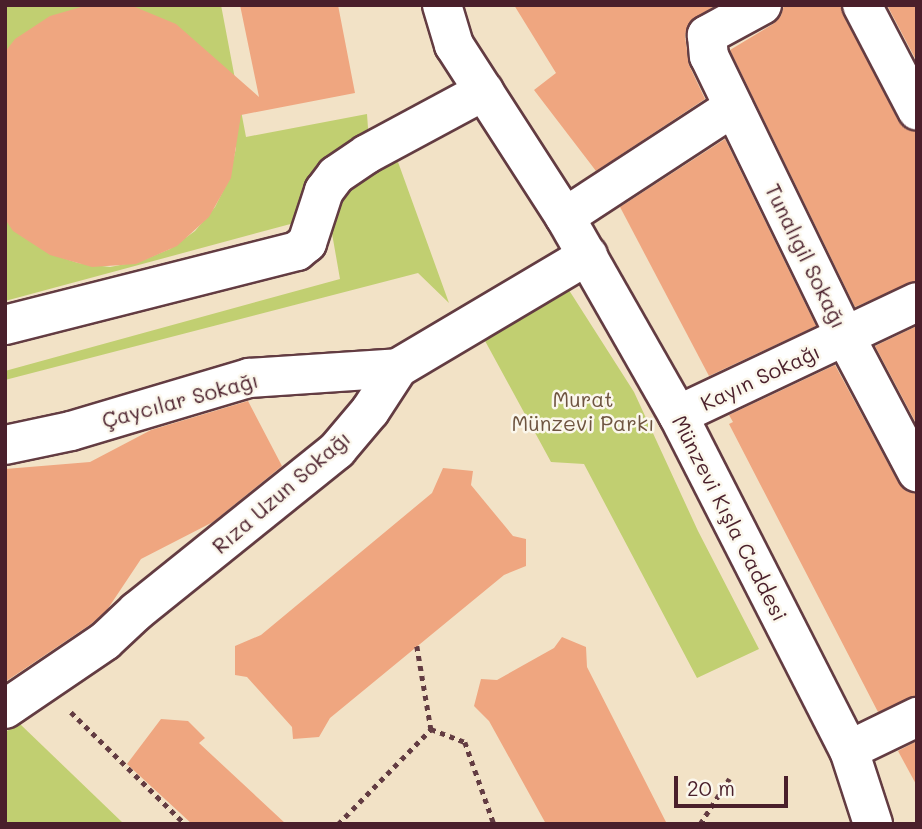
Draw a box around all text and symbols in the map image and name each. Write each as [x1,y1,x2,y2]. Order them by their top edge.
street label: Tunalıgil Sokağı [760,180,852,332]
street label: Kayın Sokağı [696,338,824,416]
street label: Çaycılar Sokağı [99,367,261,433]
park label: Murat Münzevi Parkı [512,386,654,436]
street label: Münzevi Kışla Caddesi [667,411,793,625]
street label: Rıza Uzun Sokağı [207,425,355,559]
scale bar [677,762,791,806]
text: 20 m [687,774,735,801]

